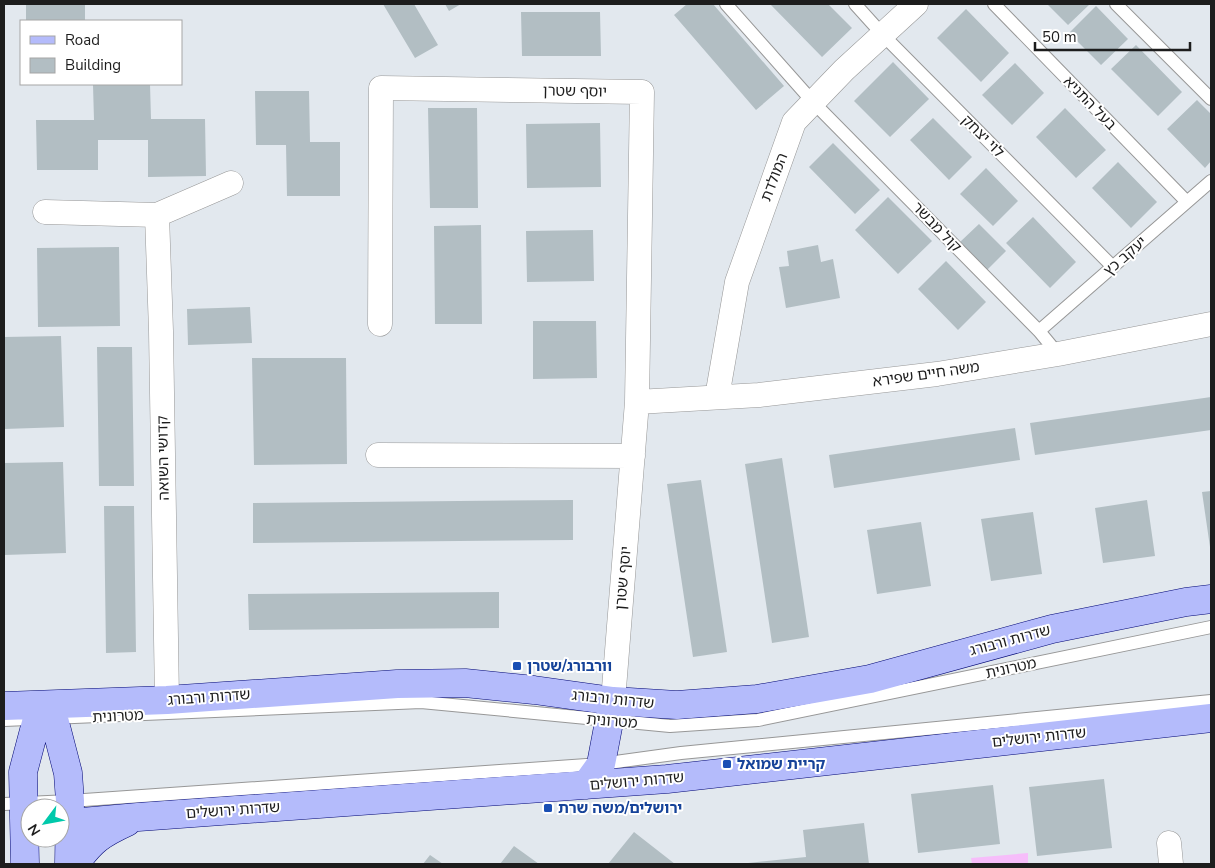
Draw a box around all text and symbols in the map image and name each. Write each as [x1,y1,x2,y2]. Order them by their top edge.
legend [20,20,182,85]
scale bar [1035,20,1190,52]
text: 50 m [1042,27,1077,47]
text: Road [65,30,100,50]
text: Building [65,55,121,75]
street label: בעל התניא [1059,72,1121,135]
street label: יוסף שטרן [543,80,607,102]
street label: לוי יצחק [957,110,1009,162]
street label: המולדת [756,150,792,204]
street label: קול מבשר [908,197,966,257]
street label: יעקב כץ [1099,232,1151,280]
street label: משה חיים שפירא [871,357,981,391]
street label: קדושי השואה [152,415,174,501]
street label: יוסף שטרן [610,545,636,611]
street label: שדרות ורבורג [967,620,1053,660]
street label: מטרונית [984,653,1038,683]
place label: וורבורג/שטרן [527,656,612,676]
marker: וורבורג/שטרן [511,660,523,672]
street label: שדרות ורבורג [167,684,251,710]
street label: שדרות ורבורג [571,685,655,713]
street label: מטרונית [92,705,144,727]
street label: מטרונית [585,709,639,733]
street label: שדרות ירושלים [991,722,1087,752]
place label: קריית שמואל [737,754,826,774]
marker: קריית שמואל [721,758,733,770]
street label: שדרות ירושלים [589,767,685,795]
street label: שדרות ירושלים [185,797,281,823]
north arrow [20,798,70,848]
place label: ירושלים/משה שרת [558,798,682,818]
marker: ירושלים/משה שרת [542,802,554,814]
text: N [24,820,45,839]

